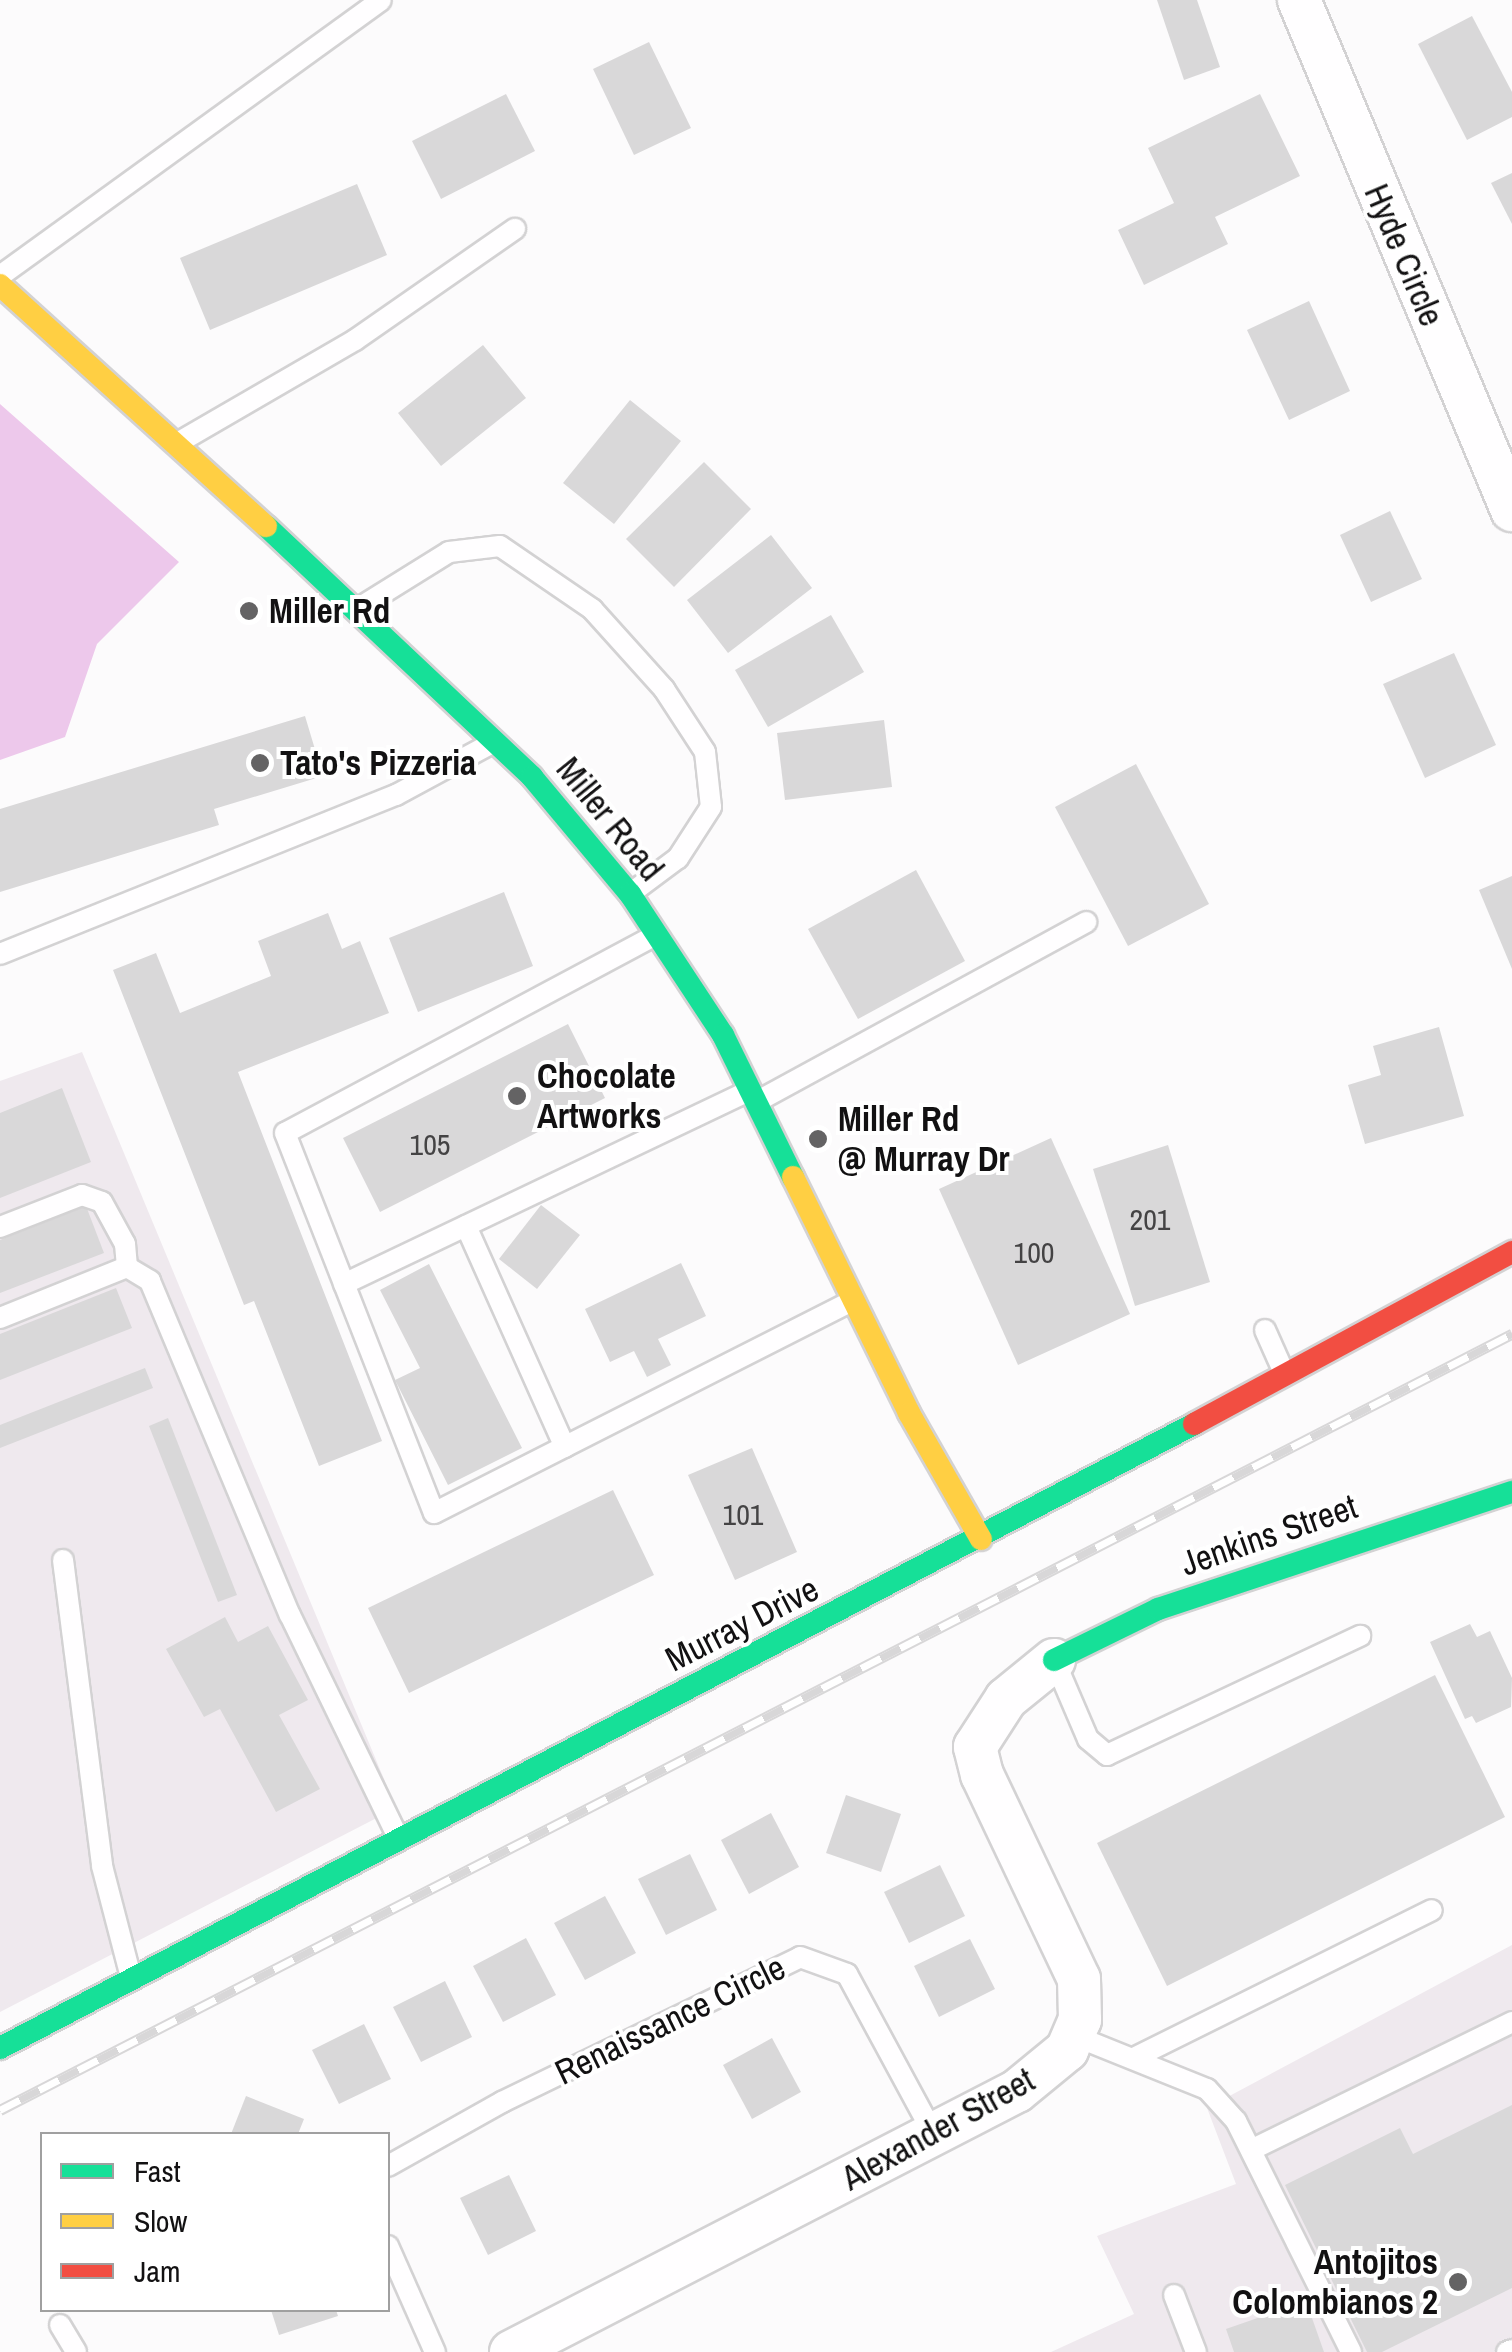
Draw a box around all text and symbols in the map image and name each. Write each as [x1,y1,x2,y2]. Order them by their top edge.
street label: Hyde Circle [1355,178,1453,332]
place label: Miller Rd [269,590,390,632]
marker: Miller Rd [238,600,260,622]
place label: Tato's Pizzeria [280,742,476,784]
street label: Miller Road [548,749,672,889]
marker: Tato's Pizzeria [249,752,271,774]
place label: Chocolate Artworks [537,1055,676,1137]
marker: Chocolate Artworks [506,1085,528,1107]
place label: Miller Rd @ Murray Dr [838,1098,1010,1180]
house number: 105 [409,1126,451,1162]
marker: Miller Rd @ Murray Dr [807,1128,829,1150]
house number: 201 [1129,1201,1171,1237]
house number: 100 [1013,1234,1055,1270]
street label: Jenkins Street [1175,1485,1363,1585]
house number: 101 [722,1496,764,1532]
street label: Murray Drive [659,1568,825,1680]
street label: Renaissance Circle [548,1946,792,2094]
street label: Alexander Street [834,2059,1042,2199]
legend [40,2132,390,2312]
text: Fast [134,2151,181,2191]
text: Slow [134,2201,187,2241]
place label: Antojitos Colombianos 2 [1232,2241,1438,2323]
text: Jam [134,2251,180,2291]
marker: Antojitos Colombianos 2 [1447,2271,1469,2293]

